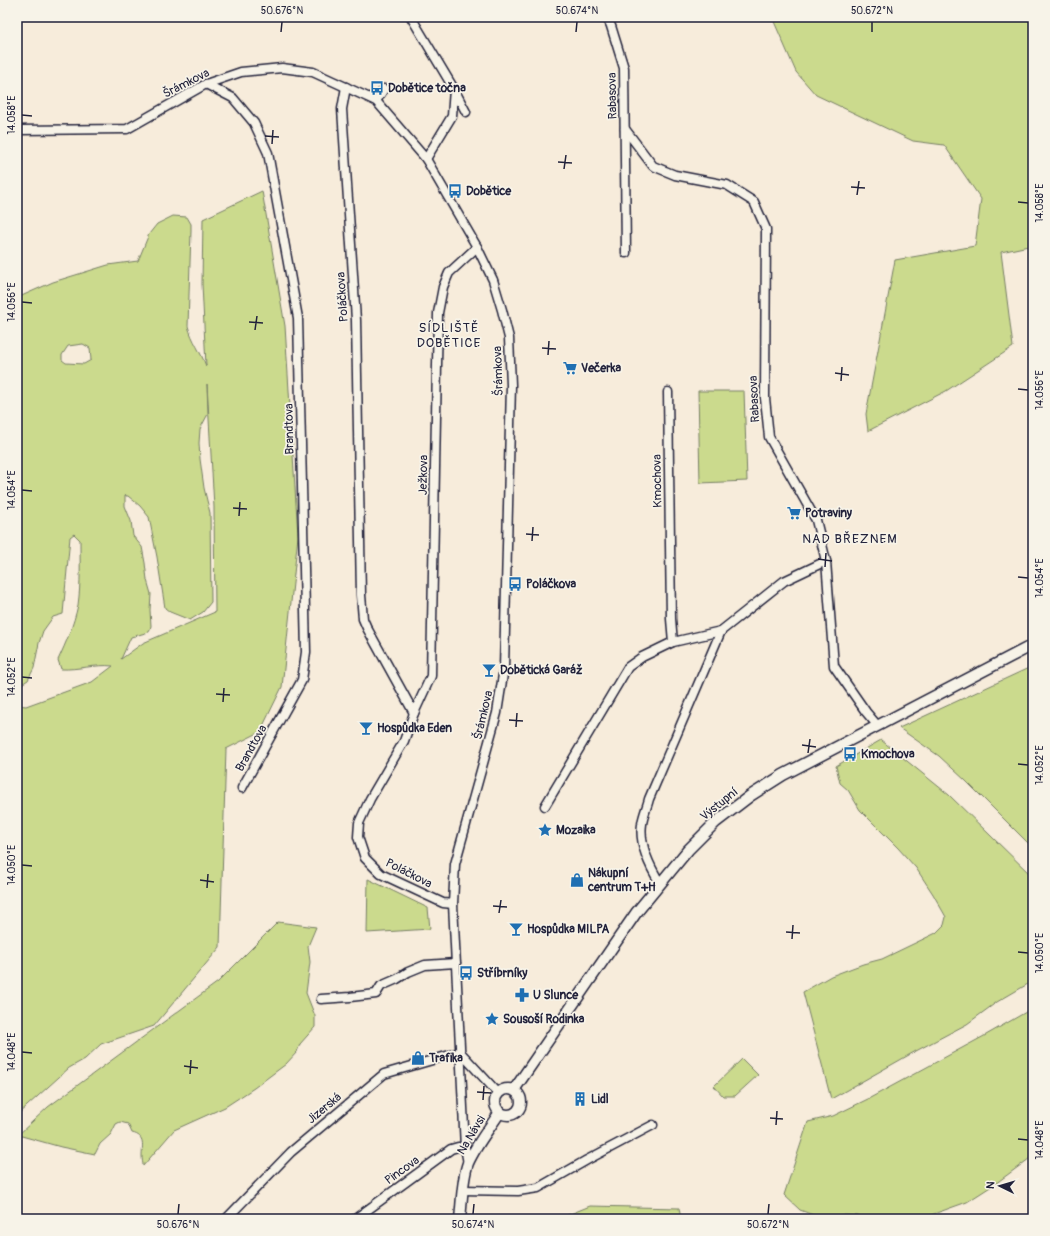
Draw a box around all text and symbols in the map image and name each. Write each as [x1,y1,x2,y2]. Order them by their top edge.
text: 50.676°N [261,5,303,17]
text: 50.674°N [556,5,598,17]
text: 50.672°N [851,5,893,17]
street label: Šrámkova [160,64,212,101]
street label: Rabasova [605,72,620,120]
bus stop icon: Dobětice točna [369,80,385,96]
place label: Dobětice točna [388,81,466,96]
text: 14.058°E [6,96,18,134]
bus stop icon: Dobětice [447,183,463,199]
place label: Dobětice [466,184,512,199]
text: 14.058°E [1034,184,1046,222]
street label: Poláčkova [333,271,352,323]
text: 14.056°E [6,282,18,322]
district label: SÍDLIŠTĚ DOBĚTICE [417,320,481,351]
street label: Šrámkova [489,345,507,396]
supermarket icon: Večerka [562,360,578,376]
place label: Večerka [581,361,622,376]
text: 14.056°E [1034,370,1046,410]
street label: Rabasova [746,375,763,423]
street label: Brandtova [282,403,297,455]
street label: Ježkova [416,454,431,495]
street label: Kmochova [650,454,665,508]
text: 14.054°E [6,470,18,510]
supermarket icon: Potraviny [786,505,802,521]
place label: Potraviny [805,506,853,521]
district label: NAD BŘEZNEM [802,531,898,547]
text: 14.054°E [1034,558,1046,598]
bus stop icon: Poláčkova [507,576,523,592]
place label: Poláčkova [526,577,577,592]
text: 14.052°E [6,657,18,697]
bar icon: Dobětická Garáž [481,662,497,678]
place label: Dobětická Garáž [500,663,583,678]
street label: Šrámkova [470,688,497,741]
bar icon: Hospůdka Eden [358,720,374,736]
place label: Hospůdka Eden [377,721,452,736]
street label: Brandtova [232,722,271,774]
text: 14.052°E [1034,745,1046,785]
bus stop icon: Kmochova [842,746,858,762]
place label: Kmochova [861,747,915,762]
street label: Výstupní [697,785,741,824]
place icon: Mozaika [537,822,553,838]
place label: Mozaika [556,823,596,838]
text: 14.050°E [6,845,18,885]
street label: Poláčkova [383,855,435,892]
place label: Nákupní centrum T+H [587,866,656,895]
shop icon: Nákupní centrum T+H [569,872,585,888]
bar icon: Hospůdka MILPA [508,921,524,937]
place label: Hospůdka MILPA [527,922,609,937]
text: 14.050°E [1034,933,1046,973]
bus stop icon: Stříbrníky [458,965,474,981]
place label: Stříbrníky [477,966,528,981]
pharmacy icon: U Slunce [514,987,530,1003]
place label: U Slunce [533,988,579,1003]
place icon: Sousoší Rodinka [484,1011,500,1027]
place label: Sousoší Rodinka [503,1012,585,1027]
text: 14.048°E [6,1032,18,1072]
shop icon: Trafika [410,1050,426,1066]
place label: Trafika [428,1051,463,1066]
street label: Jizerská [304,1089,345,1127]
building icon: Lidl [572,1091,588,1107]
place label: Lidl [591,1092,609,1107]
street label: Na Návsi [454,1113,489,1158]
text: 14.048°E [1034,1120,1046,1160]
street label: Pincova [382,1153,423,1188]
north arrow [980,1166,1020,1206]
text: N [984,1180,997,1189]
text: 50.676°N [157,1219,199,1231]
text: 50.674°N [452,1219,494,1231]
text: 50.672°N [747,1219,789,1231]

